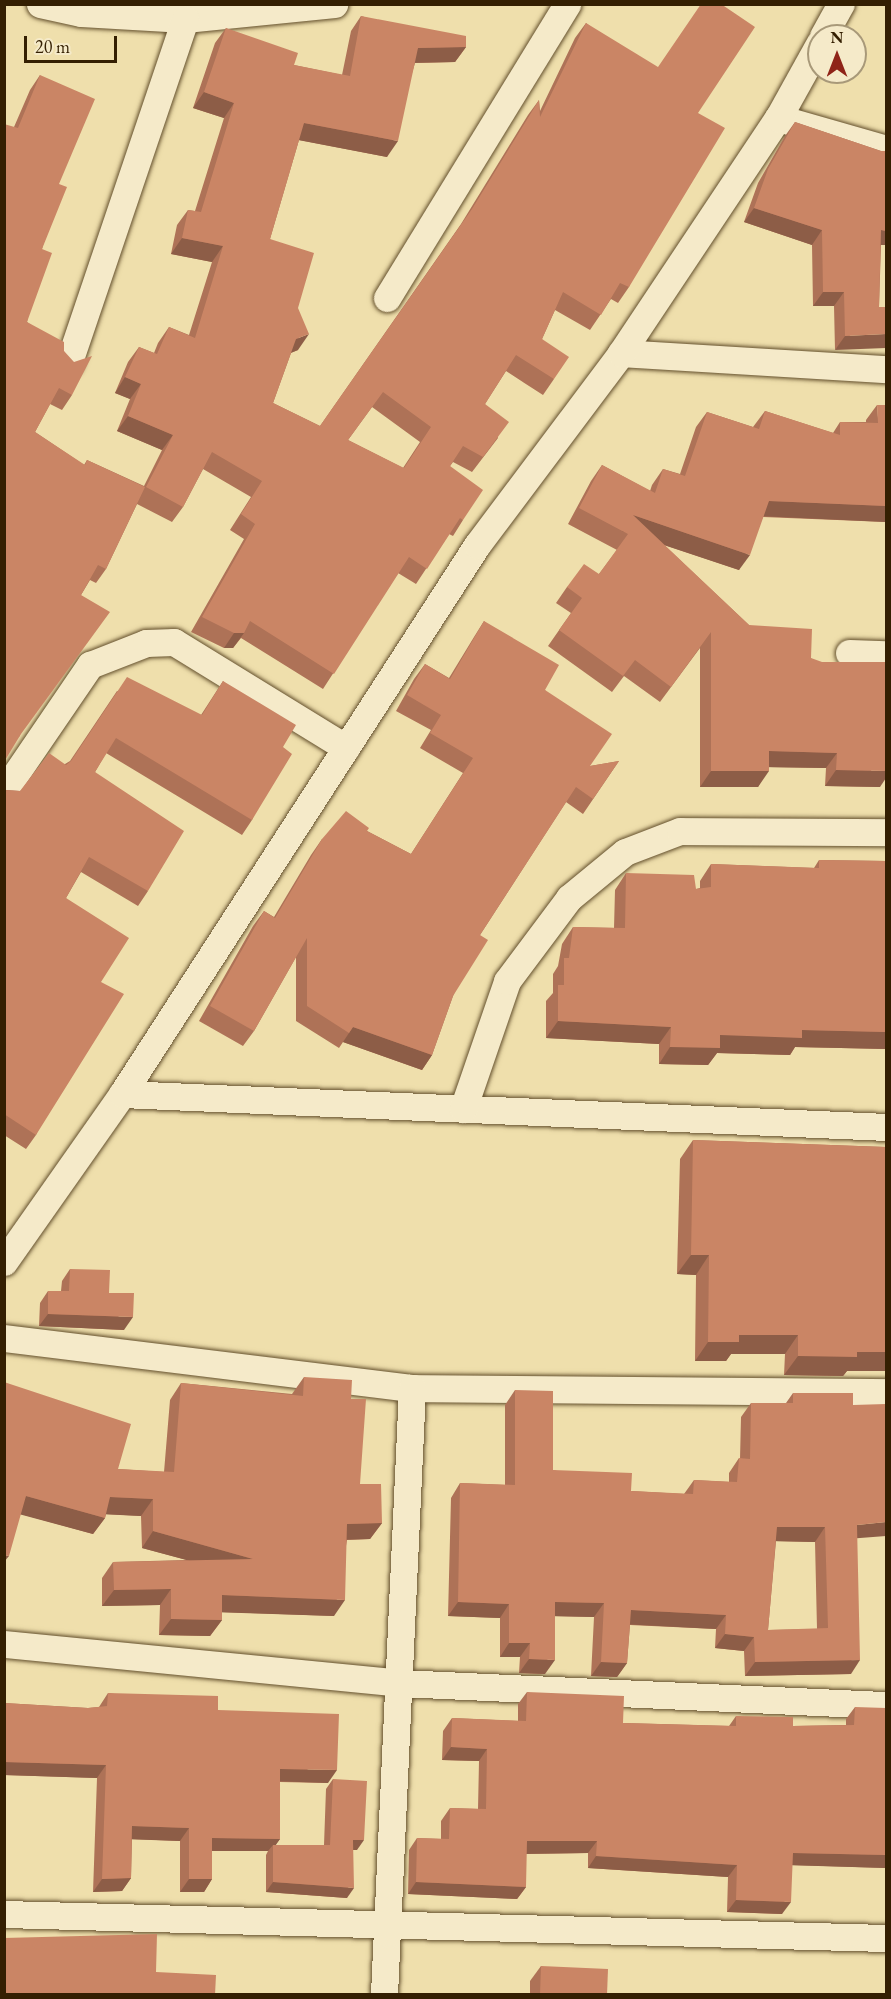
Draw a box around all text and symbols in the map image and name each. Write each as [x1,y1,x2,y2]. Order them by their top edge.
scale bar [27,24,120,62]
north arrow [807,24,867,84]
text: N [831,27,843,48]
text: 20 m [35,35,70,58]

